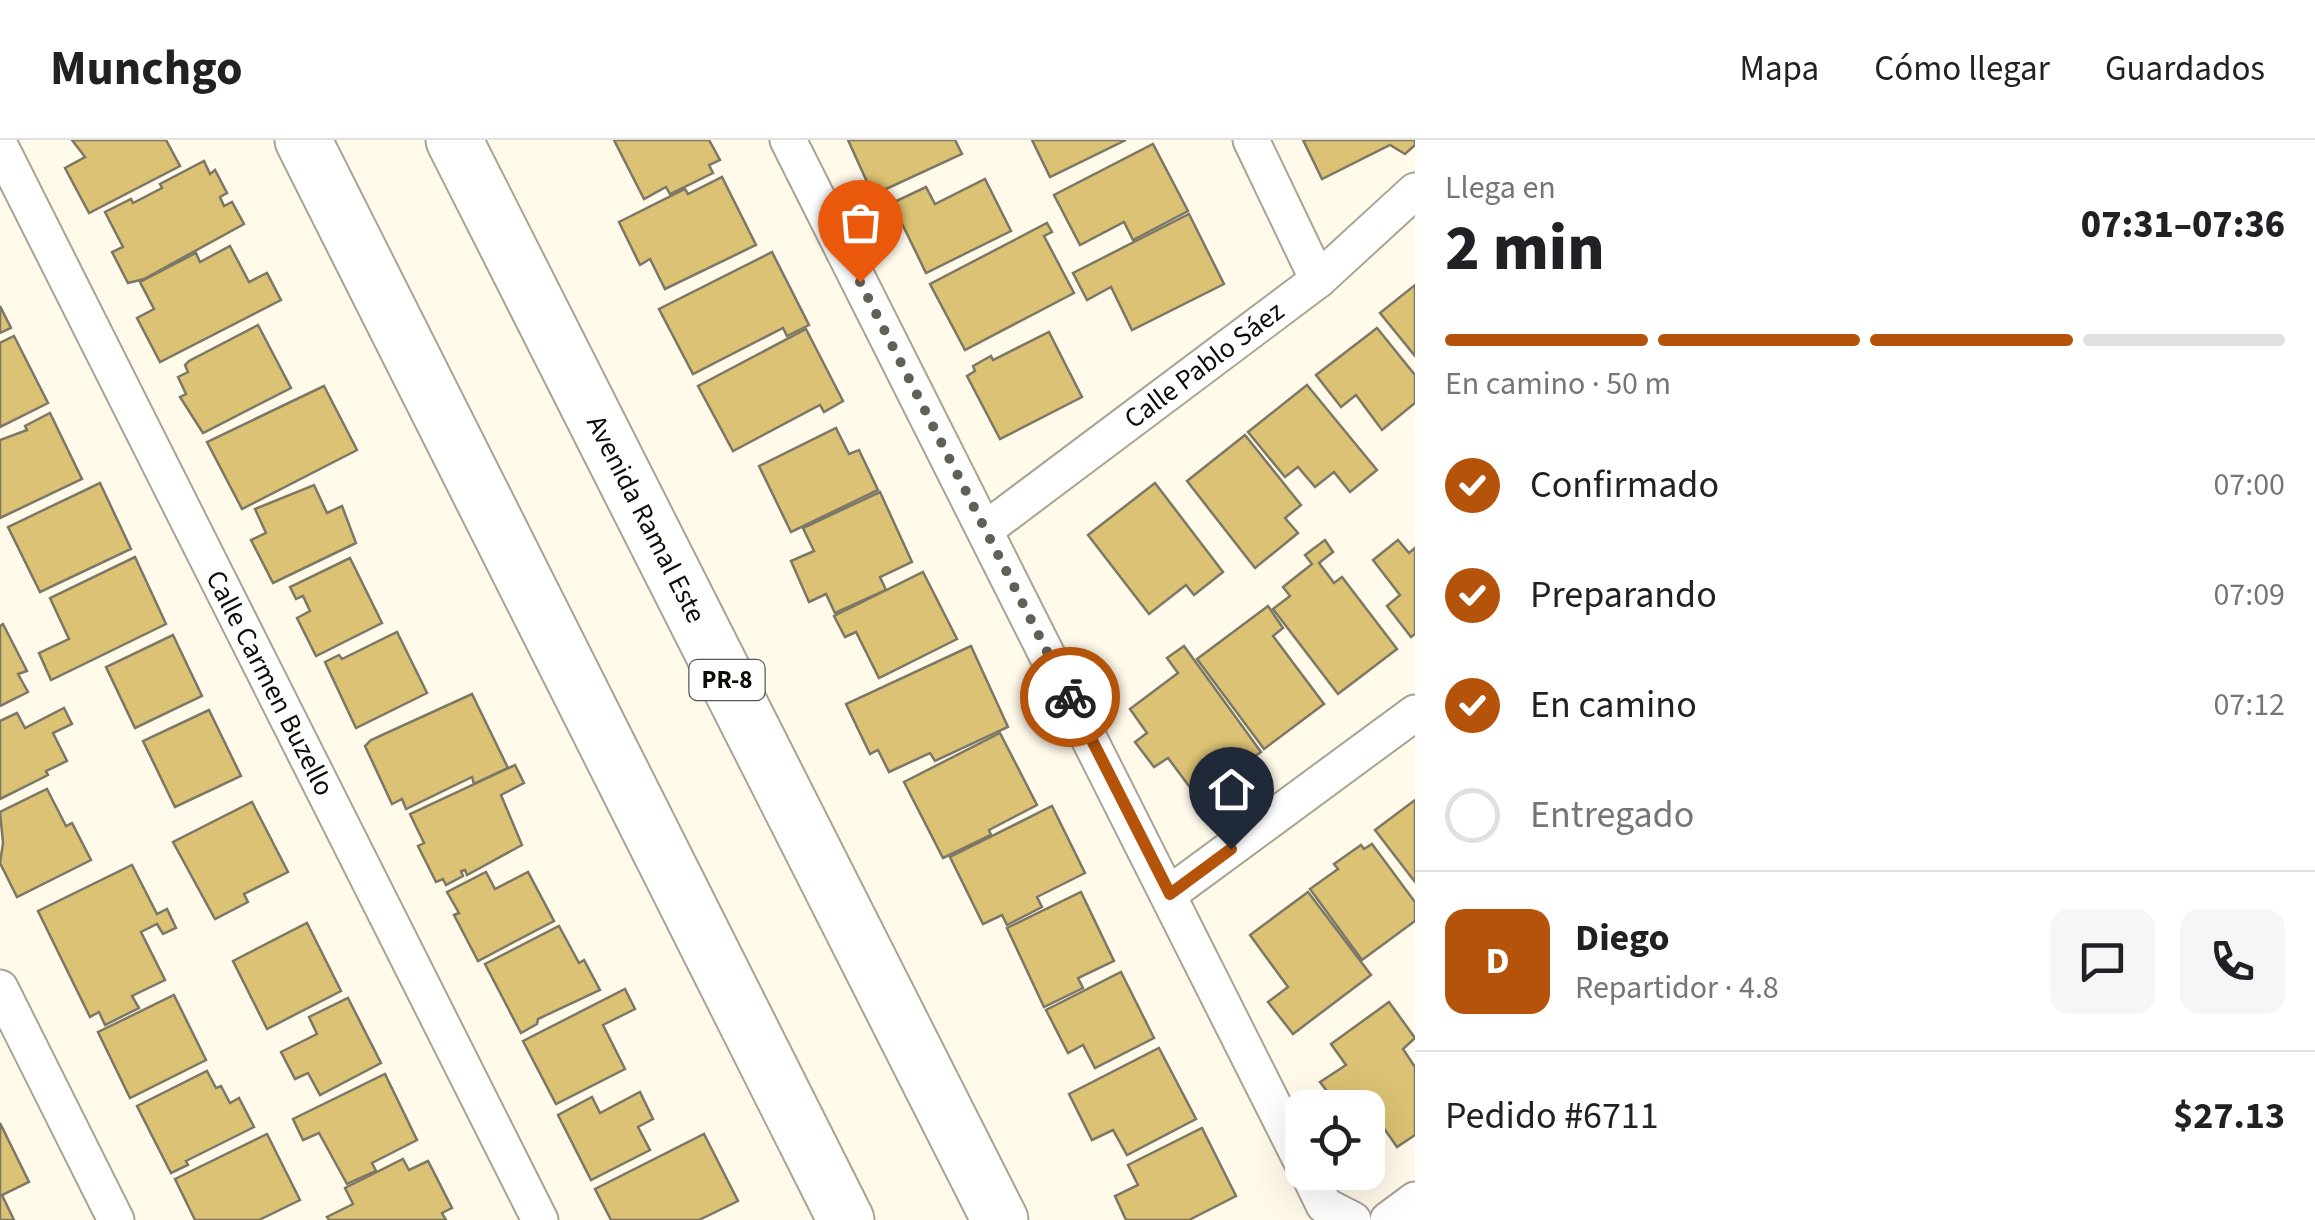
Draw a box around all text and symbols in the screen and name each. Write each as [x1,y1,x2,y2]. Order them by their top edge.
text: Munchgo [50,35,243,103]
text: Mapa [1740,44,1819,94]
text: Cómo llegar [1874,44,2050,94]
text: Guardados [2105,44,2265,94]
text: Llega en [1445,165,1556,211]
pin [818,180,903,283]
icon: bag [833,195,888,250]
text: 07:31–07:36 [2081,198,2285,252]
text: 2 min [1445,202,1605,295]
street label: Calle Pablo Sáez [1116,292,1292,438]
text: En camino · 50 m [1445,361,1671,407]
street label: Avenida Ramal Este [576,408,716,630]
icon: check [1445,458,1500,513]
text: Confirmado [1530,458,1719,512]
text: 07:00 [2213,462,2285,508]
street label: Calle Carmen Buzello [196,563,344,803]
icon: check [1445,568,1500,623]
text: Preparando [1530,568,1717,622]
text: 07:09 [2213,572,2285,618]
courier [1020,647,1120,747]
road number: PR-8 [690,660,764,700]
icon: bike [1043,670,1098,725]
icon: check [1445,678,1500,733]
text: En camino [1530,678,1697,732]
text: 07:12 [2213,682,2285,728]
pin [1189,747,1274,850]
icon: home [1204,762,1259,817]
text: Entregado [1530,788,1694,842]
button: chat [2050,909,2155,1014]
button: phone [2180,909,2285,1014]
text: Diego [1575,911,1670,965]
text: D [1485,934,1510,988]
text: Repartidor · 4.8 [1575,965,1779,1011]
text: Pedido #6711 [1445,1089,1659,1143]
text: $27.13 [2173,1089,2285,1143]
map controls [1285,1090,1385,1190]
button: locate [1285,1090,1385,1190]

